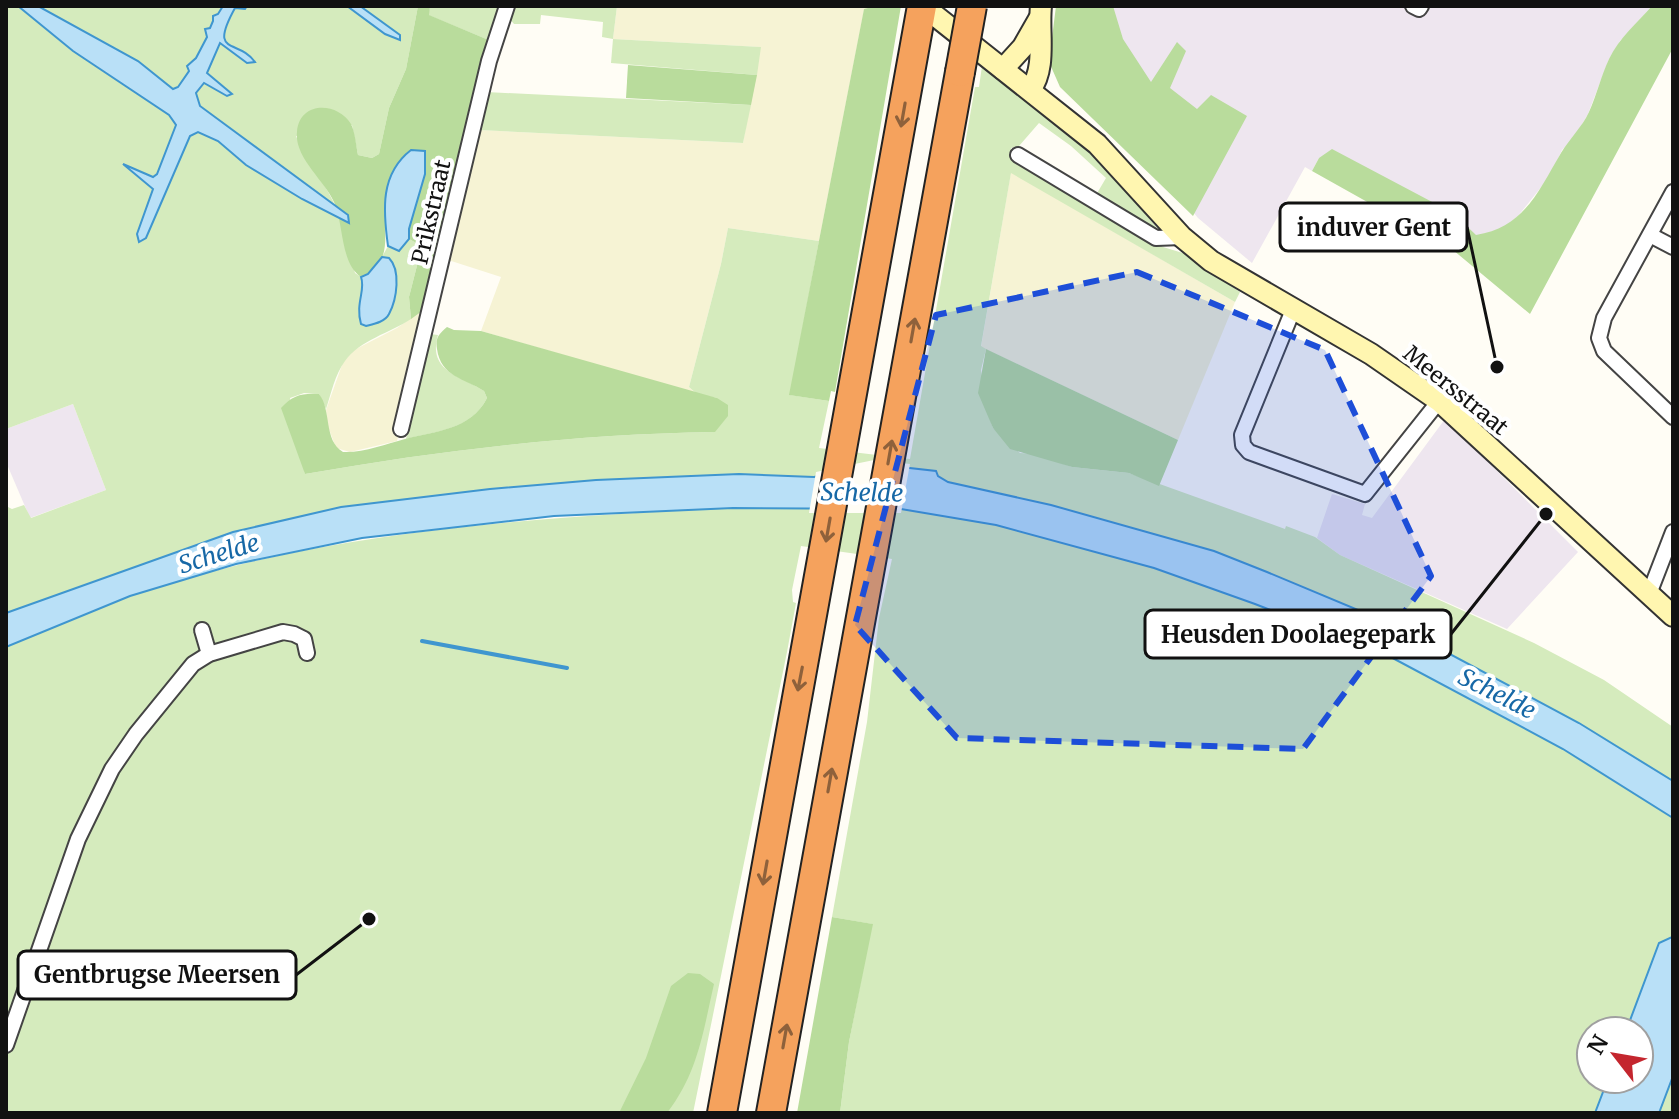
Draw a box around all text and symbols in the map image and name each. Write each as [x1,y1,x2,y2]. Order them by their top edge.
one-way arrow [894,102,909,128]
street label: Prikstraat [405,157,457,267]
callout: induver Gent [1280,203,1467,251]
text: induver Gent [1297,212,1452,243]
one-way arrow [906,318,921,343]
street label: Meersstraat [1398,339,1514,441]
one-way arrow [884,439,899,465]
water label: Schelde [820,476,904,509]
one-way arrow [819,517,834,542]
water label: Schelde [175,527,263,580]
callout: Heusden Doolaegepark [1145,610,1451,658]
text: Heusden Doolaegepark [1161,619,1436,650]
water label: Schelde [1453,661,1541,726]
one-way arrow [792,666,807,691]
one-way arrow [823,768,838,793]
one-way arrow [757,860,772,885]
callout: Gentbrugse Meersen [18,951,296,999]
text: Gentbrugse Meersen [34,959,280,990]
north arrow [1575,1015,1655,1095]
one-way arrow [778,1024,793,1049]
text: N [1581,1030,1615,1059]

